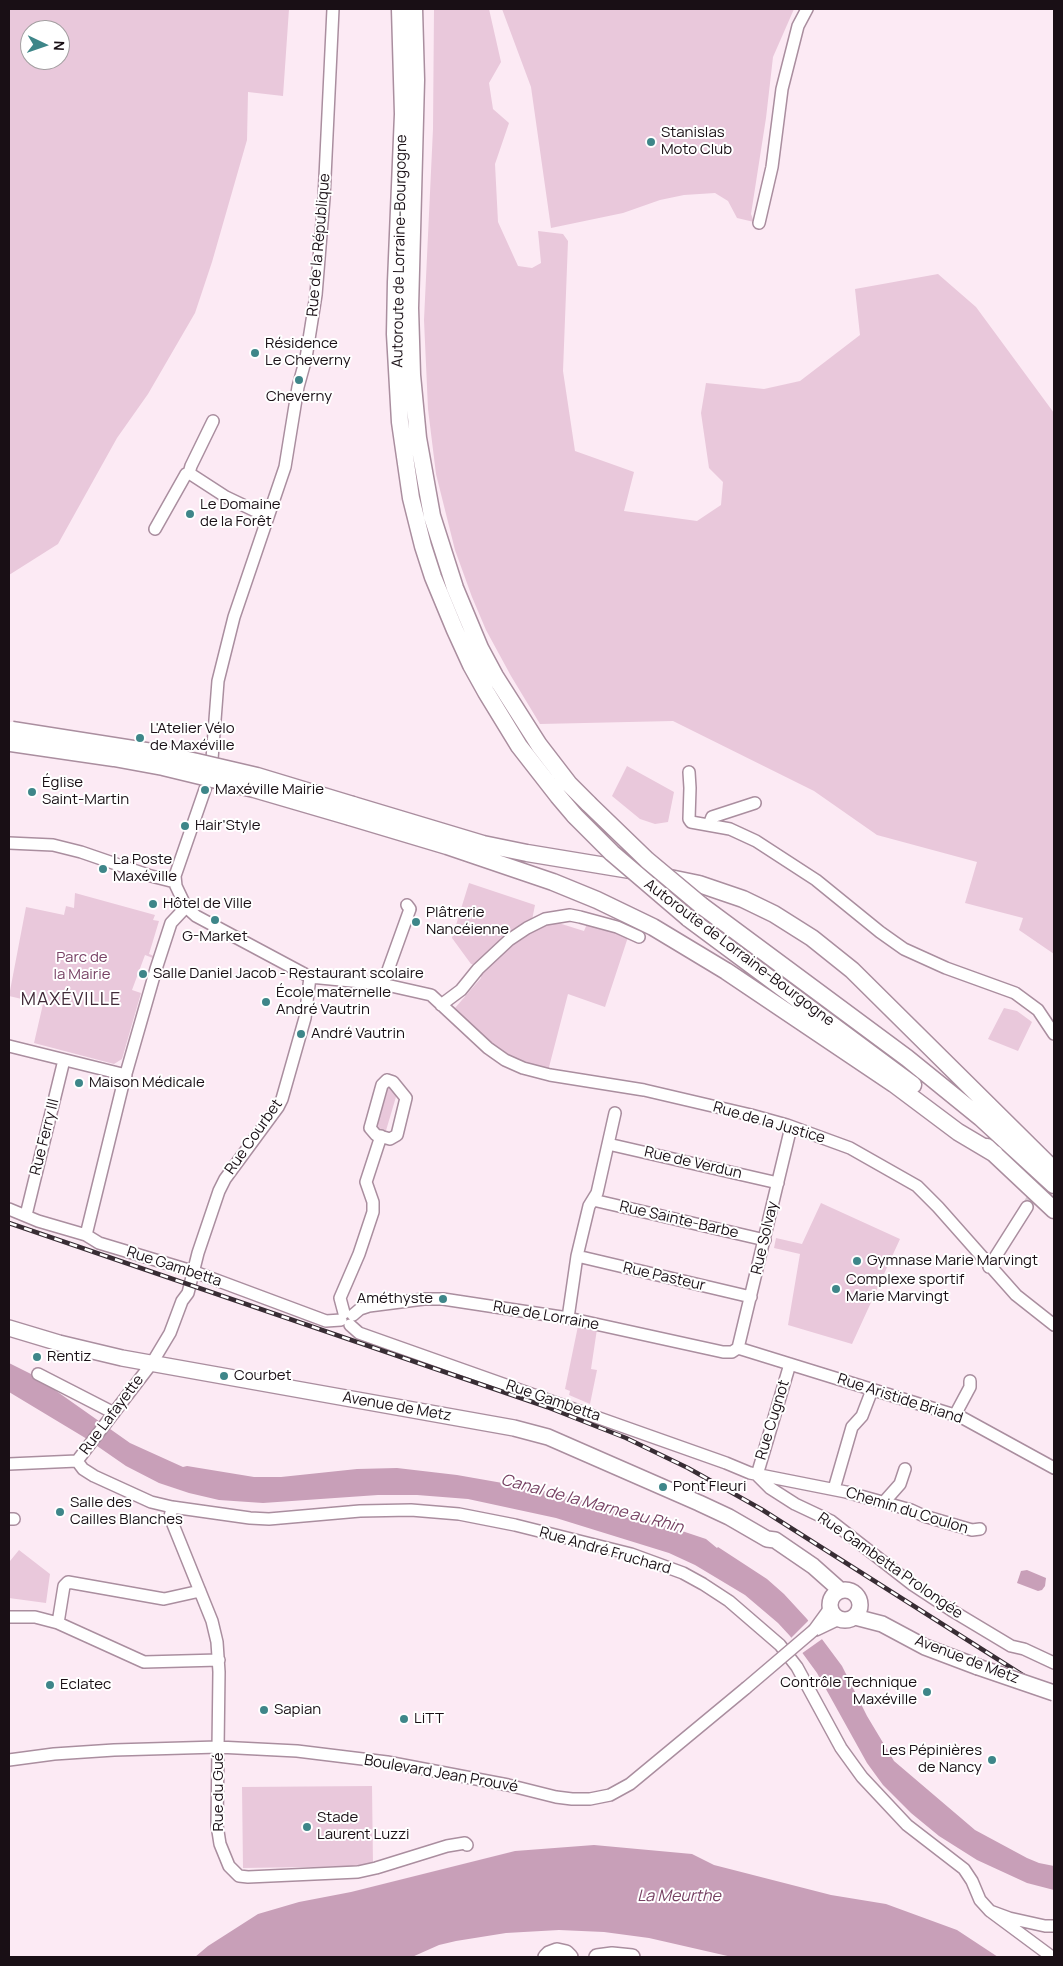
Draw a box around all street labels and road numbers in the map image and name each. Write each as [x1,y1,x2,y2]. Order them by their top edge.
street label: Autoroute de Lorraine-Bourgogne [389,134,411,368]
street label: Rue de la République [304,173,334,317]
street label: Autoroute de Lorraine-Bourgogne [640,876,838,1030]
street label: Rue Courbet [221,1096,287,1178]
street label: Rue Ferry III [27,1097,63,1177]
street label: Rue de la Justice [711,1098,827,1148]
street label: Rue de Verdun [642,1143,744,1183]
street label: Rue Sainte-Barbe [618,1198,740,1242]
street label: Rue Solvay [748,1200,782,1276]
street label: Rue Gambetta [124,1243,224,1291]
street label: Rue Pasteur [621,1259,707,1295]
street label: Rue de Lorraine [492,1298,600,1334]
street label: Rue Aristide Briand [835,1370,965,1428]
street label: Rue Lafayette [76,1372,148,1458]
street label: Rue Gambetta [503,1376,603,1426]
street label: Rue Cugnot [752,1378,794,1462]
street label: Avenue de Metz [341,1389,453,1425]
street label: Chemin du Coulon [844,1484,970,1538]
street label: Rue Gambetta Prolongée [814,1509,966,1623]
street label: Rue André Fruchard [537,1524,673,1578]
street label: Avenue de Metz [912,1632,1022,1688]
street label: Rue du Gué [210,1752,228,1832]
street label: Boulevard Jean Prouvé [363,1752,519,1796]

